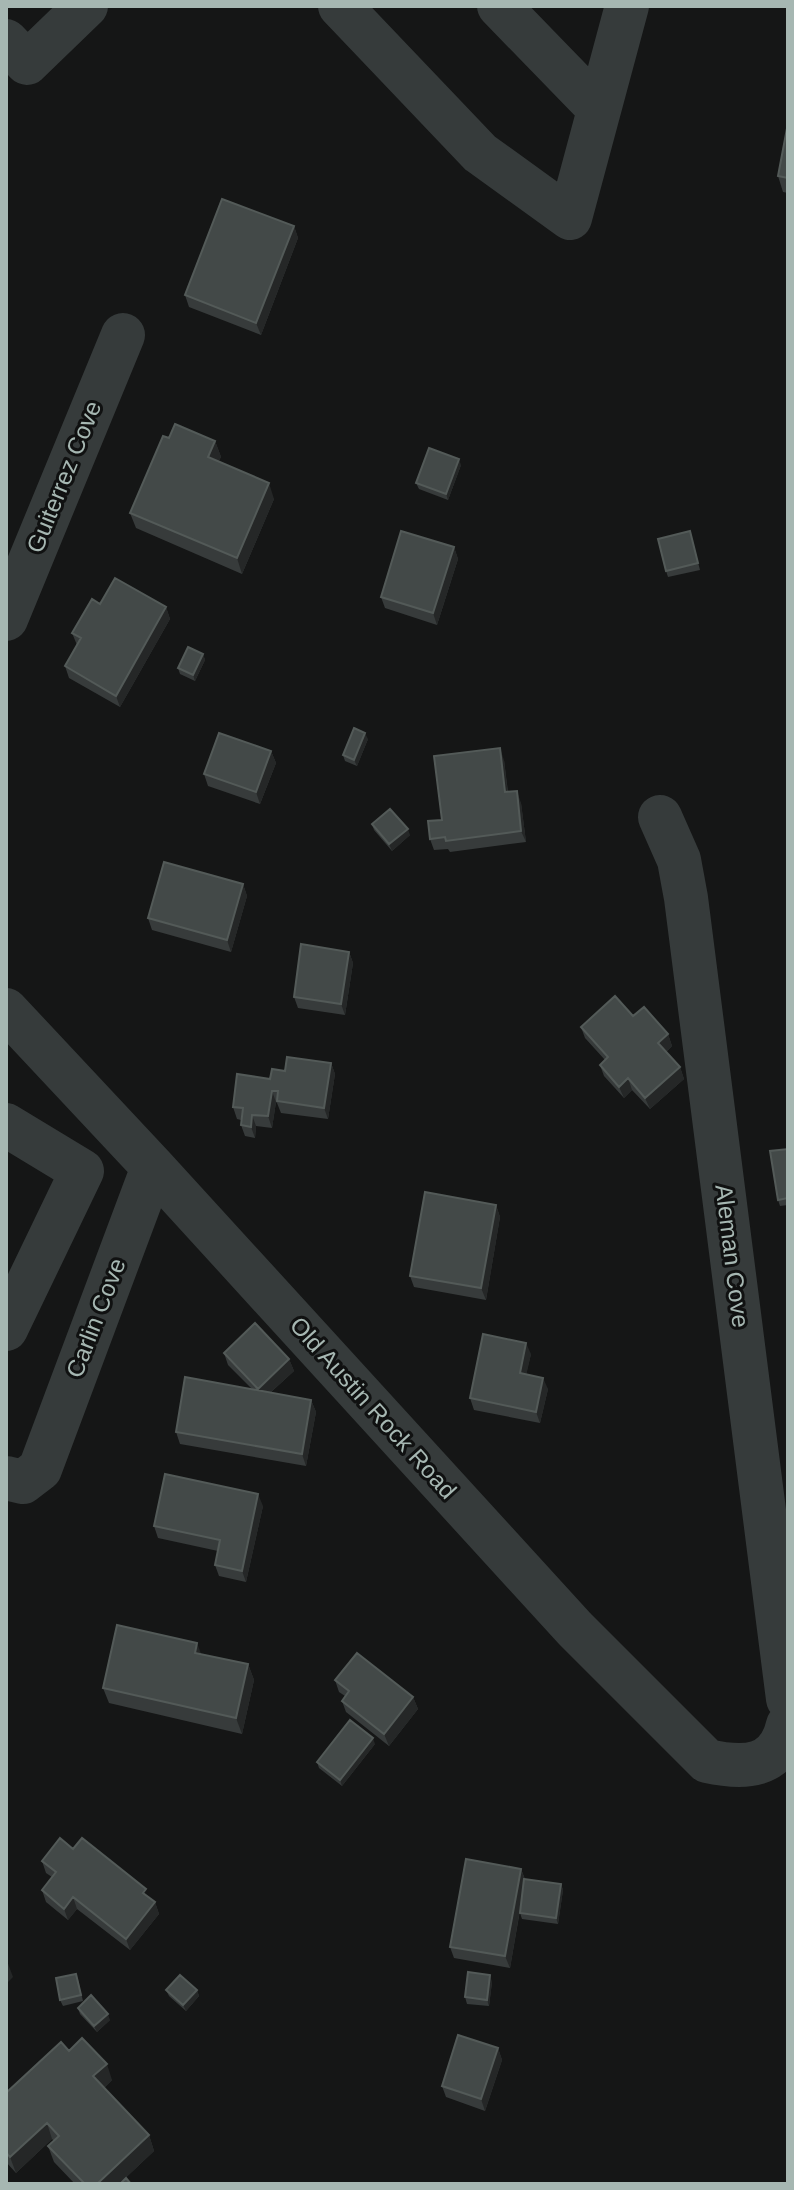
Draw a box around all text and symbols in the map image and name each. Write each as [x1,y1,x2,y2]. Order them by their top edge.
street label: Guiterrez Cove [21,397,106,557]
street label: Aleman Cove [710,1183,755,1329]
street label: Carlin Cove [60,1254,131,1381]
street label: Old Austin Rock Road [285,1311,462,1504]

